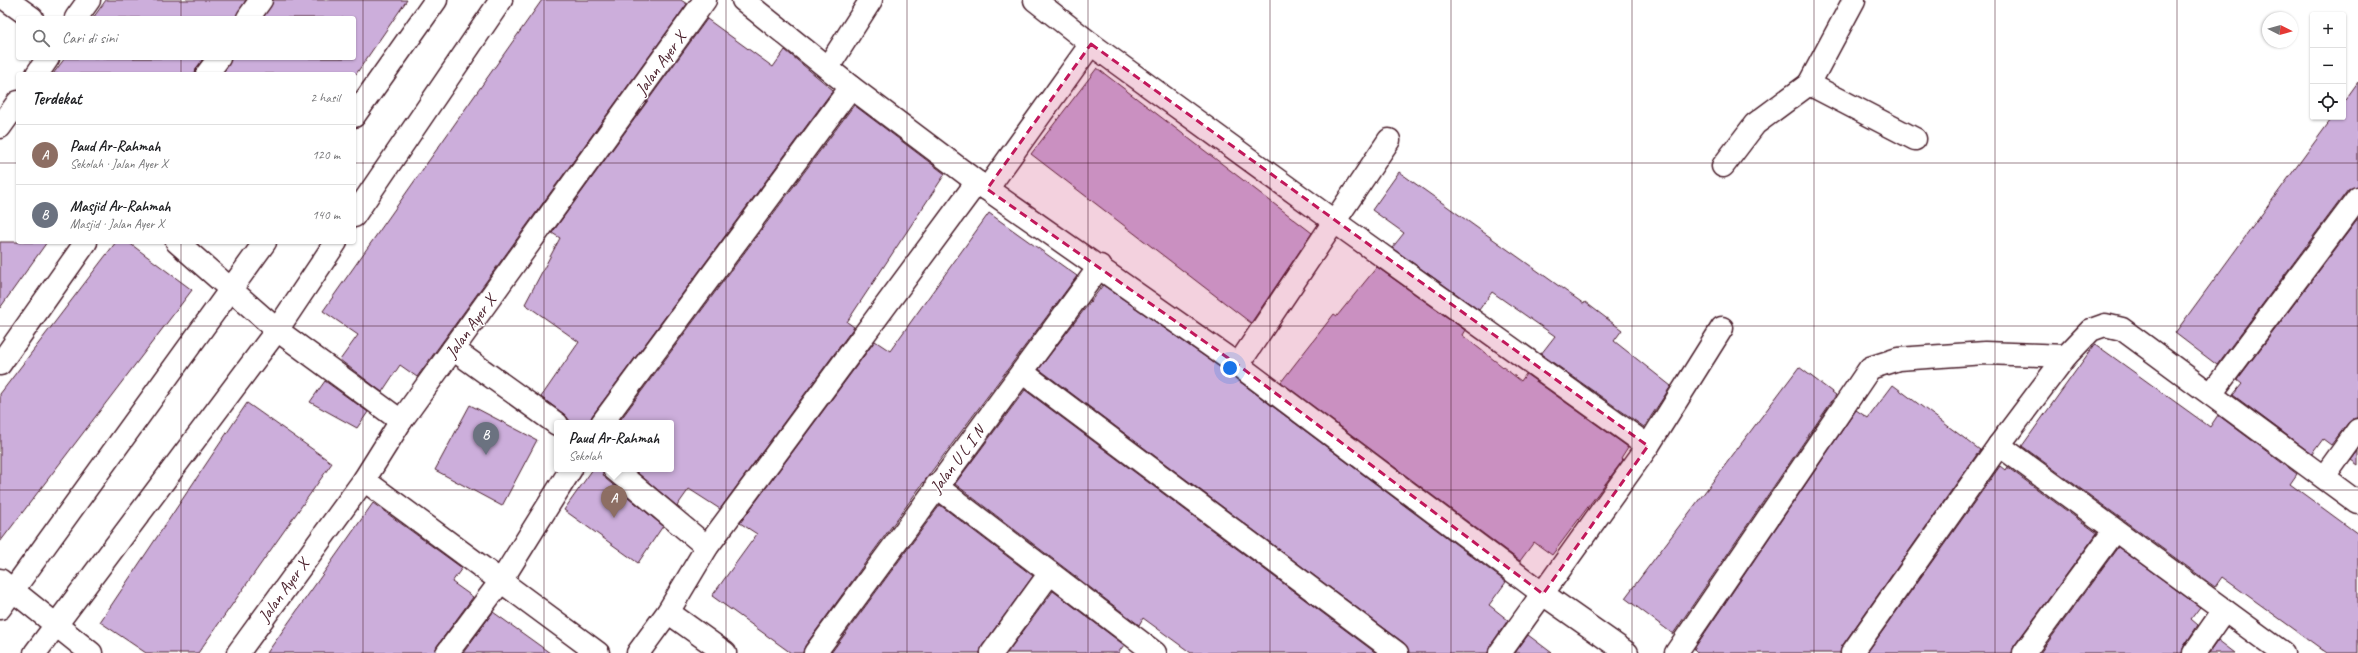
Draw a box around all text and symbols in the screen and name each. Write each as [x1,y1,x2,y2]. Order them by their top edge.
north arrow [2262,12,2298,48]
map controls [2310,12,2346,120]
button: + [2310,12,2346,48]
search box [16,16,356,60]
street label: Jalan Ayer X [630,25,692,100]
icon: search [30,27,52,49]
text: Cari di sini [62,29,117,48]
button: − [2310,48,2346,84]
button: locate [2310,84,2346,120]
text: Terdekat [32,88,82,109]
text: 2 hasil [310,90,340,106]
text: Paud Ar-Rahmah [70,137,160,156]
text: A [42,147,48,163]
text: 120 m [312,147,340,163]
text: Sekolah · Jalan Ayer X [70,156,168,172]
text: Masjid Ar-Rahmah [70,197,171,216]
text: B [42,207,48,223]
text: 140 m [312,207,340,223]
text: Masjid · Jalan Ayer X [70,216,164,232]
street label: Jalan Ayer X [440,288,502,363]
your location [1220,358,1240,378]
popup [554,420,674,472]
street label: Jalan U L I N [925,420,991,498]
pin: B [473,422,499,455]
text: Paud Ar-Rahmah [569,429,659,448]
text: Sekolah [569,448,602,464]
pin: A [601,485,627,518]
street label: Jalan Ayer X [253,552,315,627]

